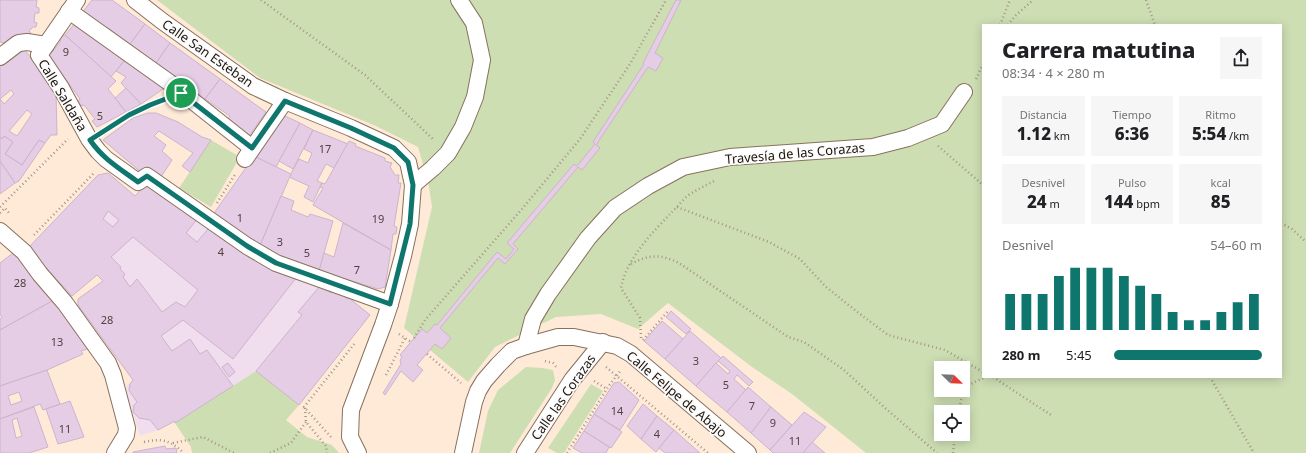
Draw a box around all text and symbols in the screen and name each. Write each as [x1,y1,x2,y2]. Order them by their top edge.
street label: Calle San Esteban [159,15,257,91]
text: Carrera matutina [1002,34,1195,64]
button: share [1220,37,1262,79]
house number: 9 [63,44,69,59]
street label: Calle Saldaña [34,56,92,134]
text: 08:34 · 4 × 280 m [1002,64,1105,82]
pin [164,76,198,110]
icon: arrive [170,82,192,104]
text: Distancia [1020,107,1067,122]
text: Tiempo [1113,107,1151,122]
text: Ritmo [1205,107,1236,122]
house number: 5 [97,108,103,123]
text: 1.12 [1017,122,1051,145]
text: 6:36 [1115,122,1149,145]
text: 5:54 [1192,122,1226,145]
text: km [1051,128,1070,143]
text: /km [1226,128,1249,143]
street label: Travesía de las Corazas [724,138,866,168]
house number: 17 [319,141,331,156]
text: Desnivel [1021,175,1065,190]
text: Pulso [1118,175,1146,190]
text: kcal [1211,175,1231,190]
text: 24 [1027,190,1047,213]
text: 144 [1104,190,1133,213]
text: 85 [1211,190,1230,213]
text: m [1047,196,1060,211]
text: bpm [1133,196,1160,211]
house number: 1 [237,210,243,225]
house number: 19 [372,211,384,226]
house number: 3 [277,234,283,249]
text: Desnivel [1002,236,1054,254]
text: 54–60 m [1210,236,1262,254]
house number: 4 [218,244,225,259]
house number: 5 [304,245,310,260]
house number: 7 [354,262,360,277]
house number: 28 [14,275,26,290]
house number: 28 [101,312,113,327]
house number: 13 [51,334,63,349]
text: 280 m [1002,346,1040,364]
text: 5:45 [1066,346,1092,364]
street label: Calle Felipe de Abajo [623,347,731,441]
street label: Calle las Corazas [527,350,599,444]
house number: 3 [693,353,699,368]
north arrow [934,361,970,397]
map controls [934,361,970,441]
house number: 5 [723,377,729,392]
house number: 7 [749,398,755,413]
house number: 14 [611,403,624,418]
button: locate [934,405,970,441]
house number: 9 [770,415,776,430]
house number: 11 [59,421,71,436]
house number: 4 [654,426,661,441]
house number: 11 [789,433,801,448]

